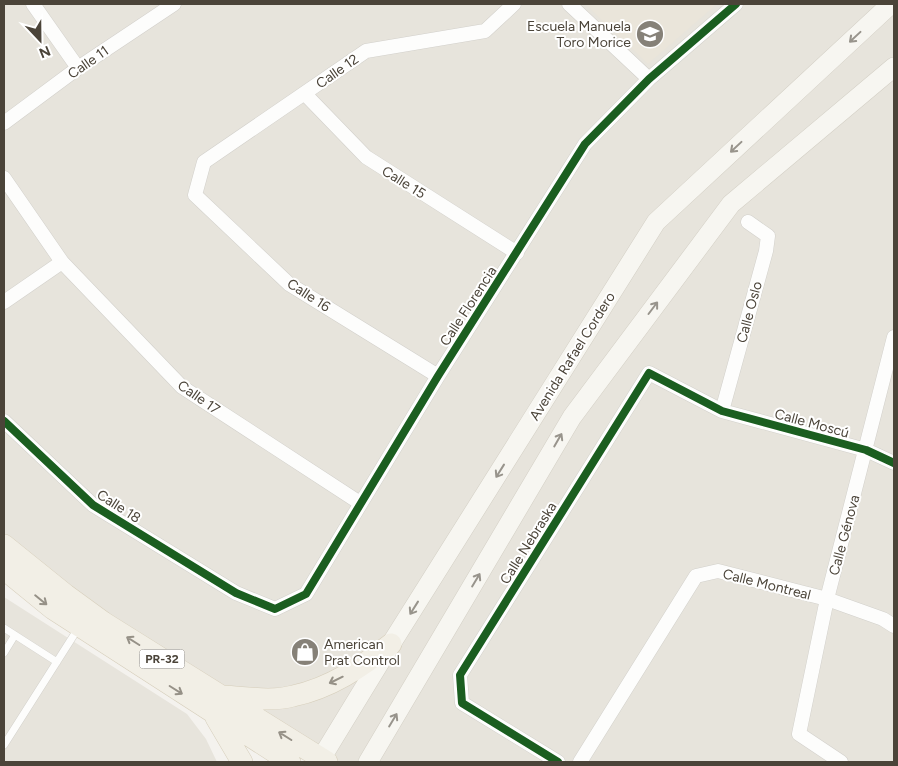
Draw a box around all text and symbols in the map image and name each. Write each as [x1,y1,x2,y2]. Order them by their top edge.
north arrow [15,15,65,65]
place label: Escuela Manuela Toro Morice [527,18,631,51]
school or university icon: Escuela Manuela Toro Morice [635,19,665,49]
one-way arrow [849,31,862,43]
text: N [36,42,53,61]
street label: Calle 11 [65,42,112,83]
street label: Calle 12 [313,51,362,92]
one-way arrow [730,141,743,153]
street label: Calle 15 [379,162,429,202]
street label: Calle Florencia [436,263,500,349]
street label: Calle 16 [284,275,334,316]
street label: Calle Oslo [733,279,766,345]
street label: Avenida Rafael Cordero [526,289,619,423]
one-way arrow [648,301,658,315]
street label: Calle 17 [174,377,224,418]
street label: Calle Moscú [773,405,851,442]
one-way arrow [553,433,563,448]
one-way arrow [495,463,505,477]
street label: Calle 18 [94,486,144,527]
street label: Calle Génova [826,493,863,577]
street label: Calle Nebraska [496,499,560,587]
street label: Calle Montreal [721,565,813,604]
one-way arrow [471,574,481,588]
one-way arrow [34,594,47,605]
one-way arrow [408,601,418,615]
one-way arrow [126,636,140,646]
place label: American Prat Control [324,636,400,669]
shop icon: American Prat Control [290,637,320,667]
road number: PR-32 [140,650,184,669]
one-way arrow [329,676,344,686]
one-way arrow [169,685,183,695]
one-way arrow [389,714,399,728]
one-way arrow [279,731,293,741]

